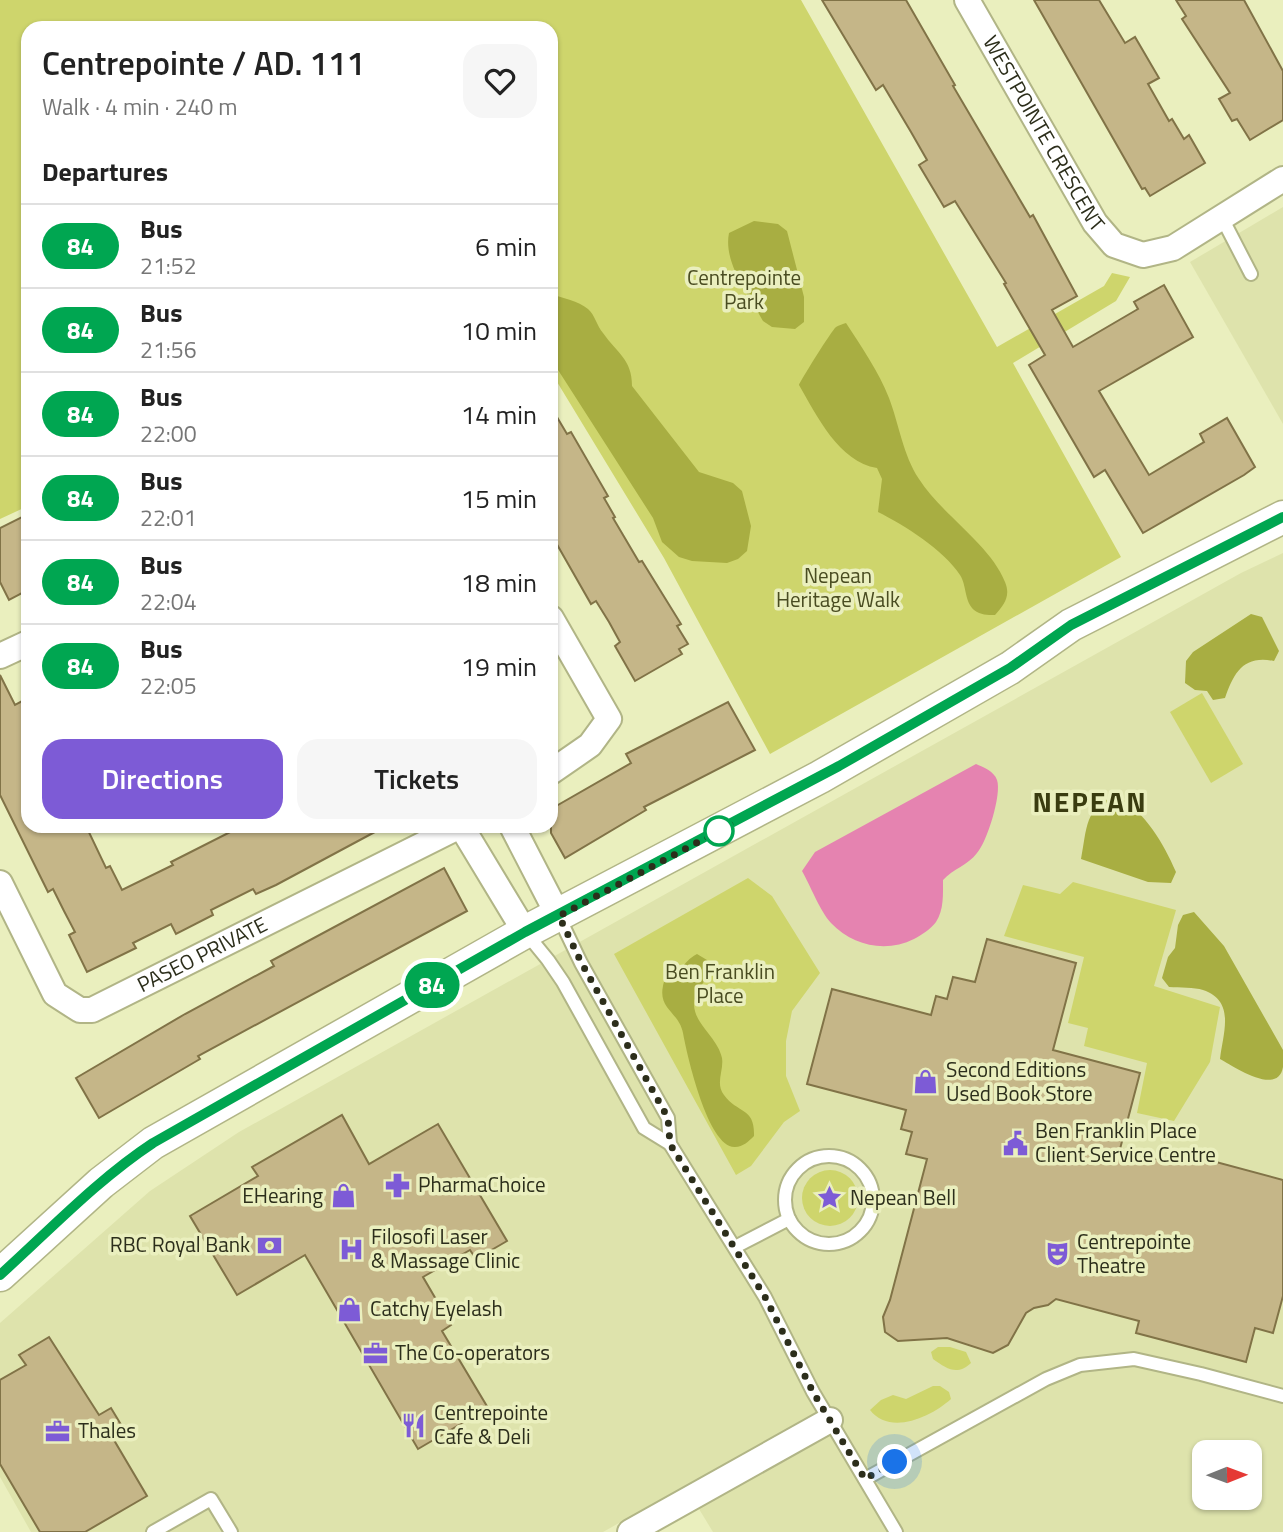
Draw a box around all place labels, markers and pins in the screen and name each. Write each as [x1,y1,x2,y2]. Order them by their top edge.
unlabelled marker [704,816,734,846]
place label: Second Editions Used Book Store [946,1053,1093,1109]
shop icon: Second Editions Used Book Store [912,1068,940,1096]
place label: Ben Franklin Place Client Service Centre [1035,1114,1216,1170]
public building icon: Ben Franklin Place Client Service Centre [1001,1129,1029,1157]
place label: PharmaChoice [418,1168,546,1200]
pharmacy icon: PharmaChoice [384,1171,412,1199]
place label: EHearing [242,1179,323,1211]
place label: Nepean Bell [850,1181,956,1213]
shop icon: EHearing [329,1182,357,1210]
place icon: Nepean Bell [816,1184,844,1212]
place label: Filosofi Laser & Massage Clinic [371,1220,520,1276]
place label: Centrepointe Theatre [1077,1225,1191,1281]
place label: RBC Royal Bank [110,1228,250,1260]
bank icon: RBC Royal Bank [256,1231,284,1259]
hospital icon: Filosofi Laser & Massage Clinic [337,1235,365,1263]
theatre icon: Centrepointe Theatre [1043,1240,1071,1268]
place label: Catchy Eyelash [370,1292,503,1324]
shop icon: Catchy Eyelash [336,1295,364,1323]
place label: The Co-operators [395,1336,550,1368]
office icon: The Co-operators [361,1339,389,1367]
place label: Centrepointe Cafe & Deli [434,1396,548,1452]
restaurant icon: Centrepointe Cafe & Deli [400,1411,428,1439]
place label: Thales [78,1414,136,1446]
office icon: Thales [44,1417,72,1445]

